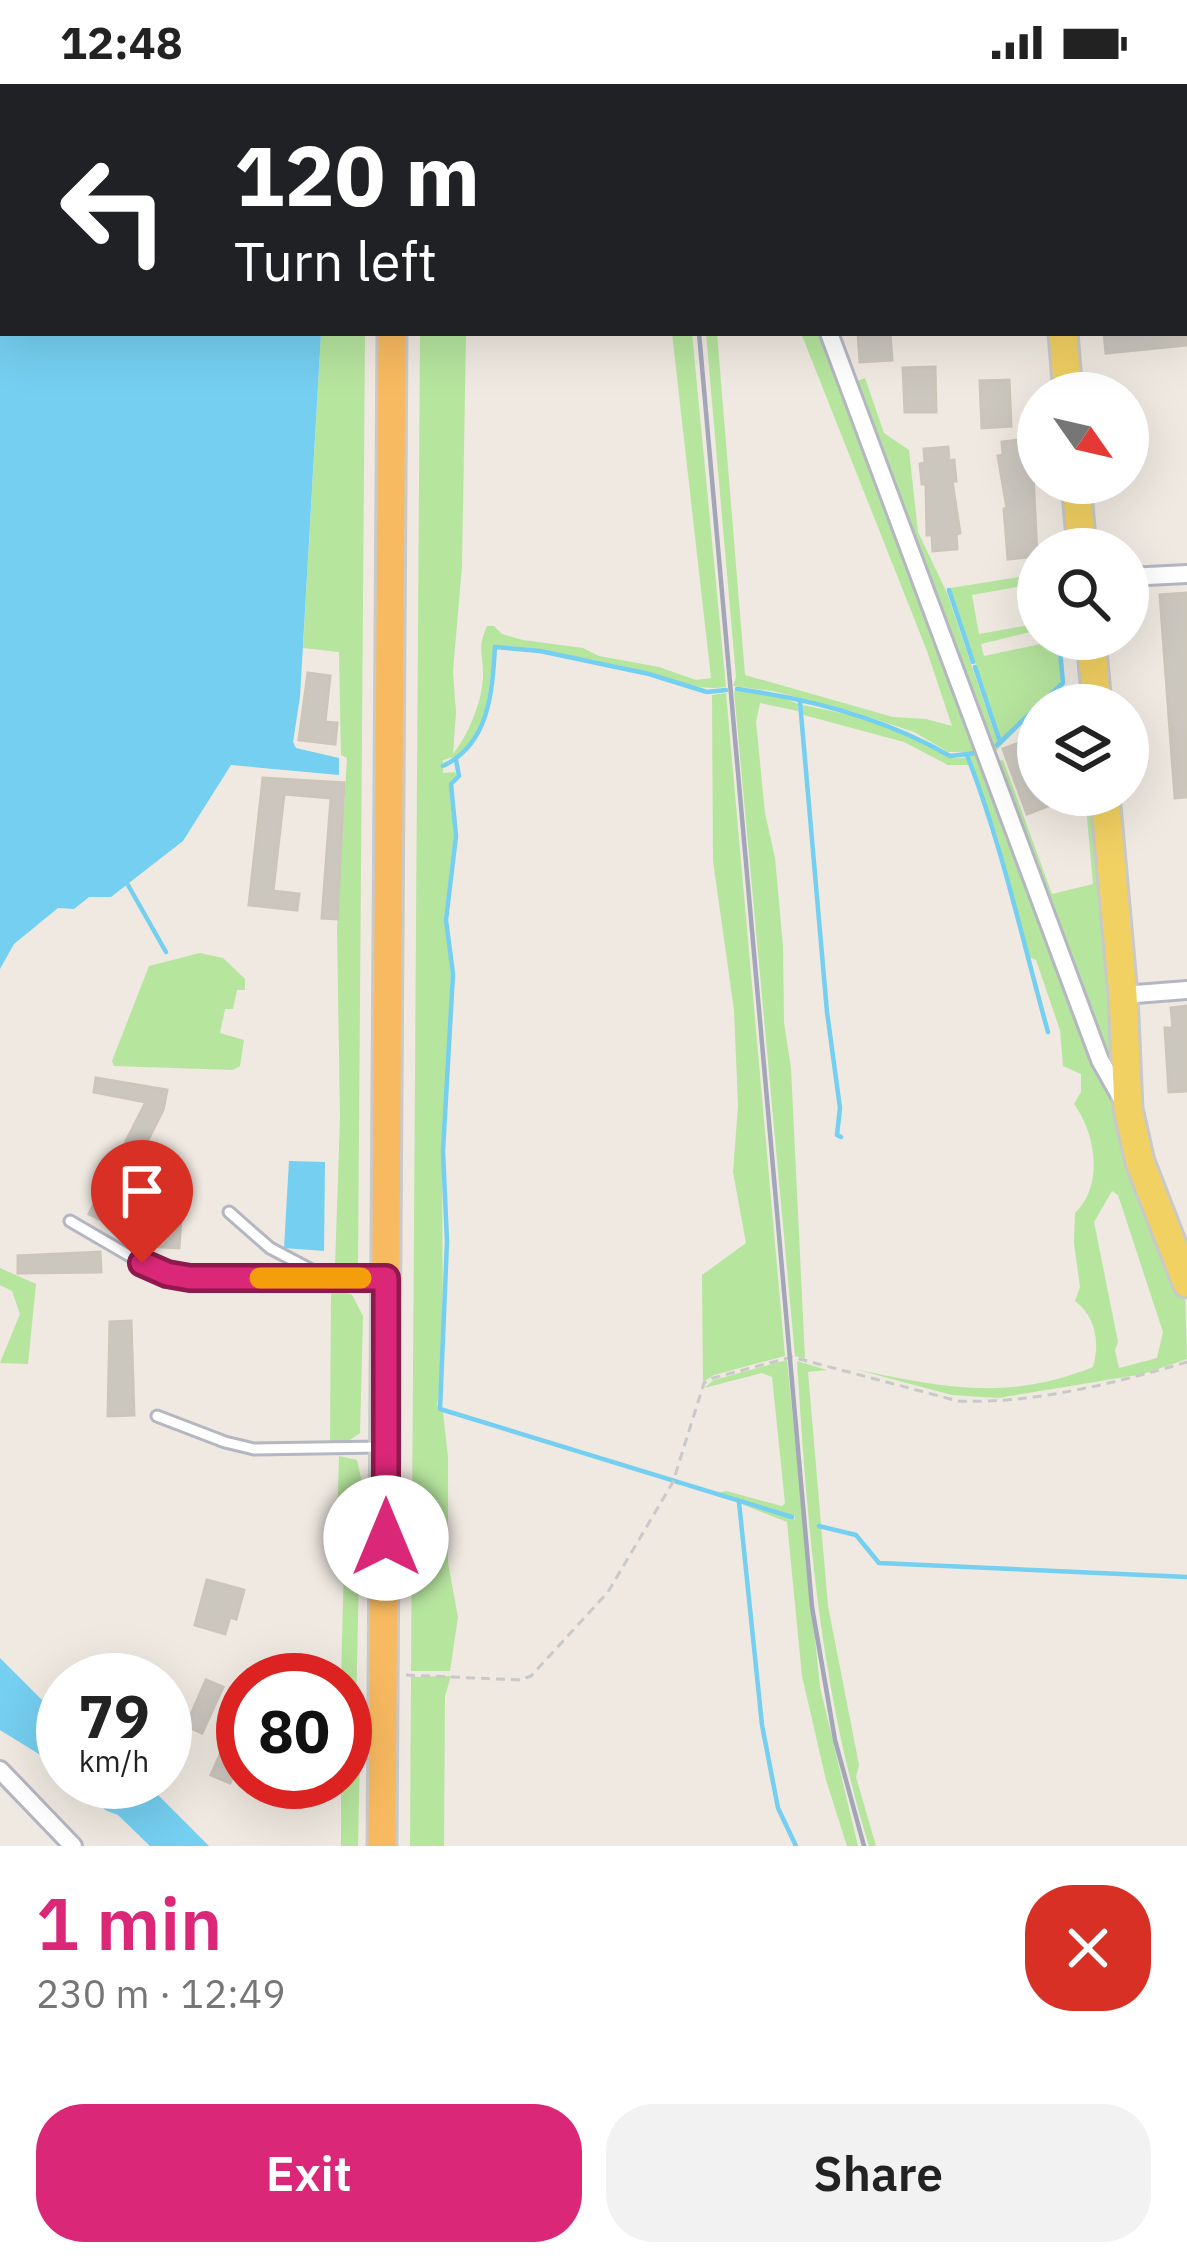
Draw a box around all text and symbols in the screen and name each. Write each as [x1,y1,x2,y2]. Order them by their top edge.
text: 12:48 [60,13,183,71]
text: 120 m [234,120,480,229]
icon: left [36,132,192,288]
text: Turn left [234,226,437,296]
north arrow [1017,372,1149,504]
map controls [1017,372,1149,816]
button: search [1017,528,1149,660]
button: layers [1017,684,1149,816]
pin [91,1140,193,1263]
icon: arrive [109,1158,175,1224]
position arrow [323,1475,449,1601]
speed limit sign: 80 [216,1653,372,1809]
text: 79 [78,1676,150,1755]
text: km/h [79,1741,149,1780]
text: 1 min [36,1876,222,1970]
button: close [1025,1885,1151,2011]
text: 230 m · 12:49 [36,1968,286,2019]
button: Exit [36,2104,582,2242]
button: Share [606,2104,1151,2242]

